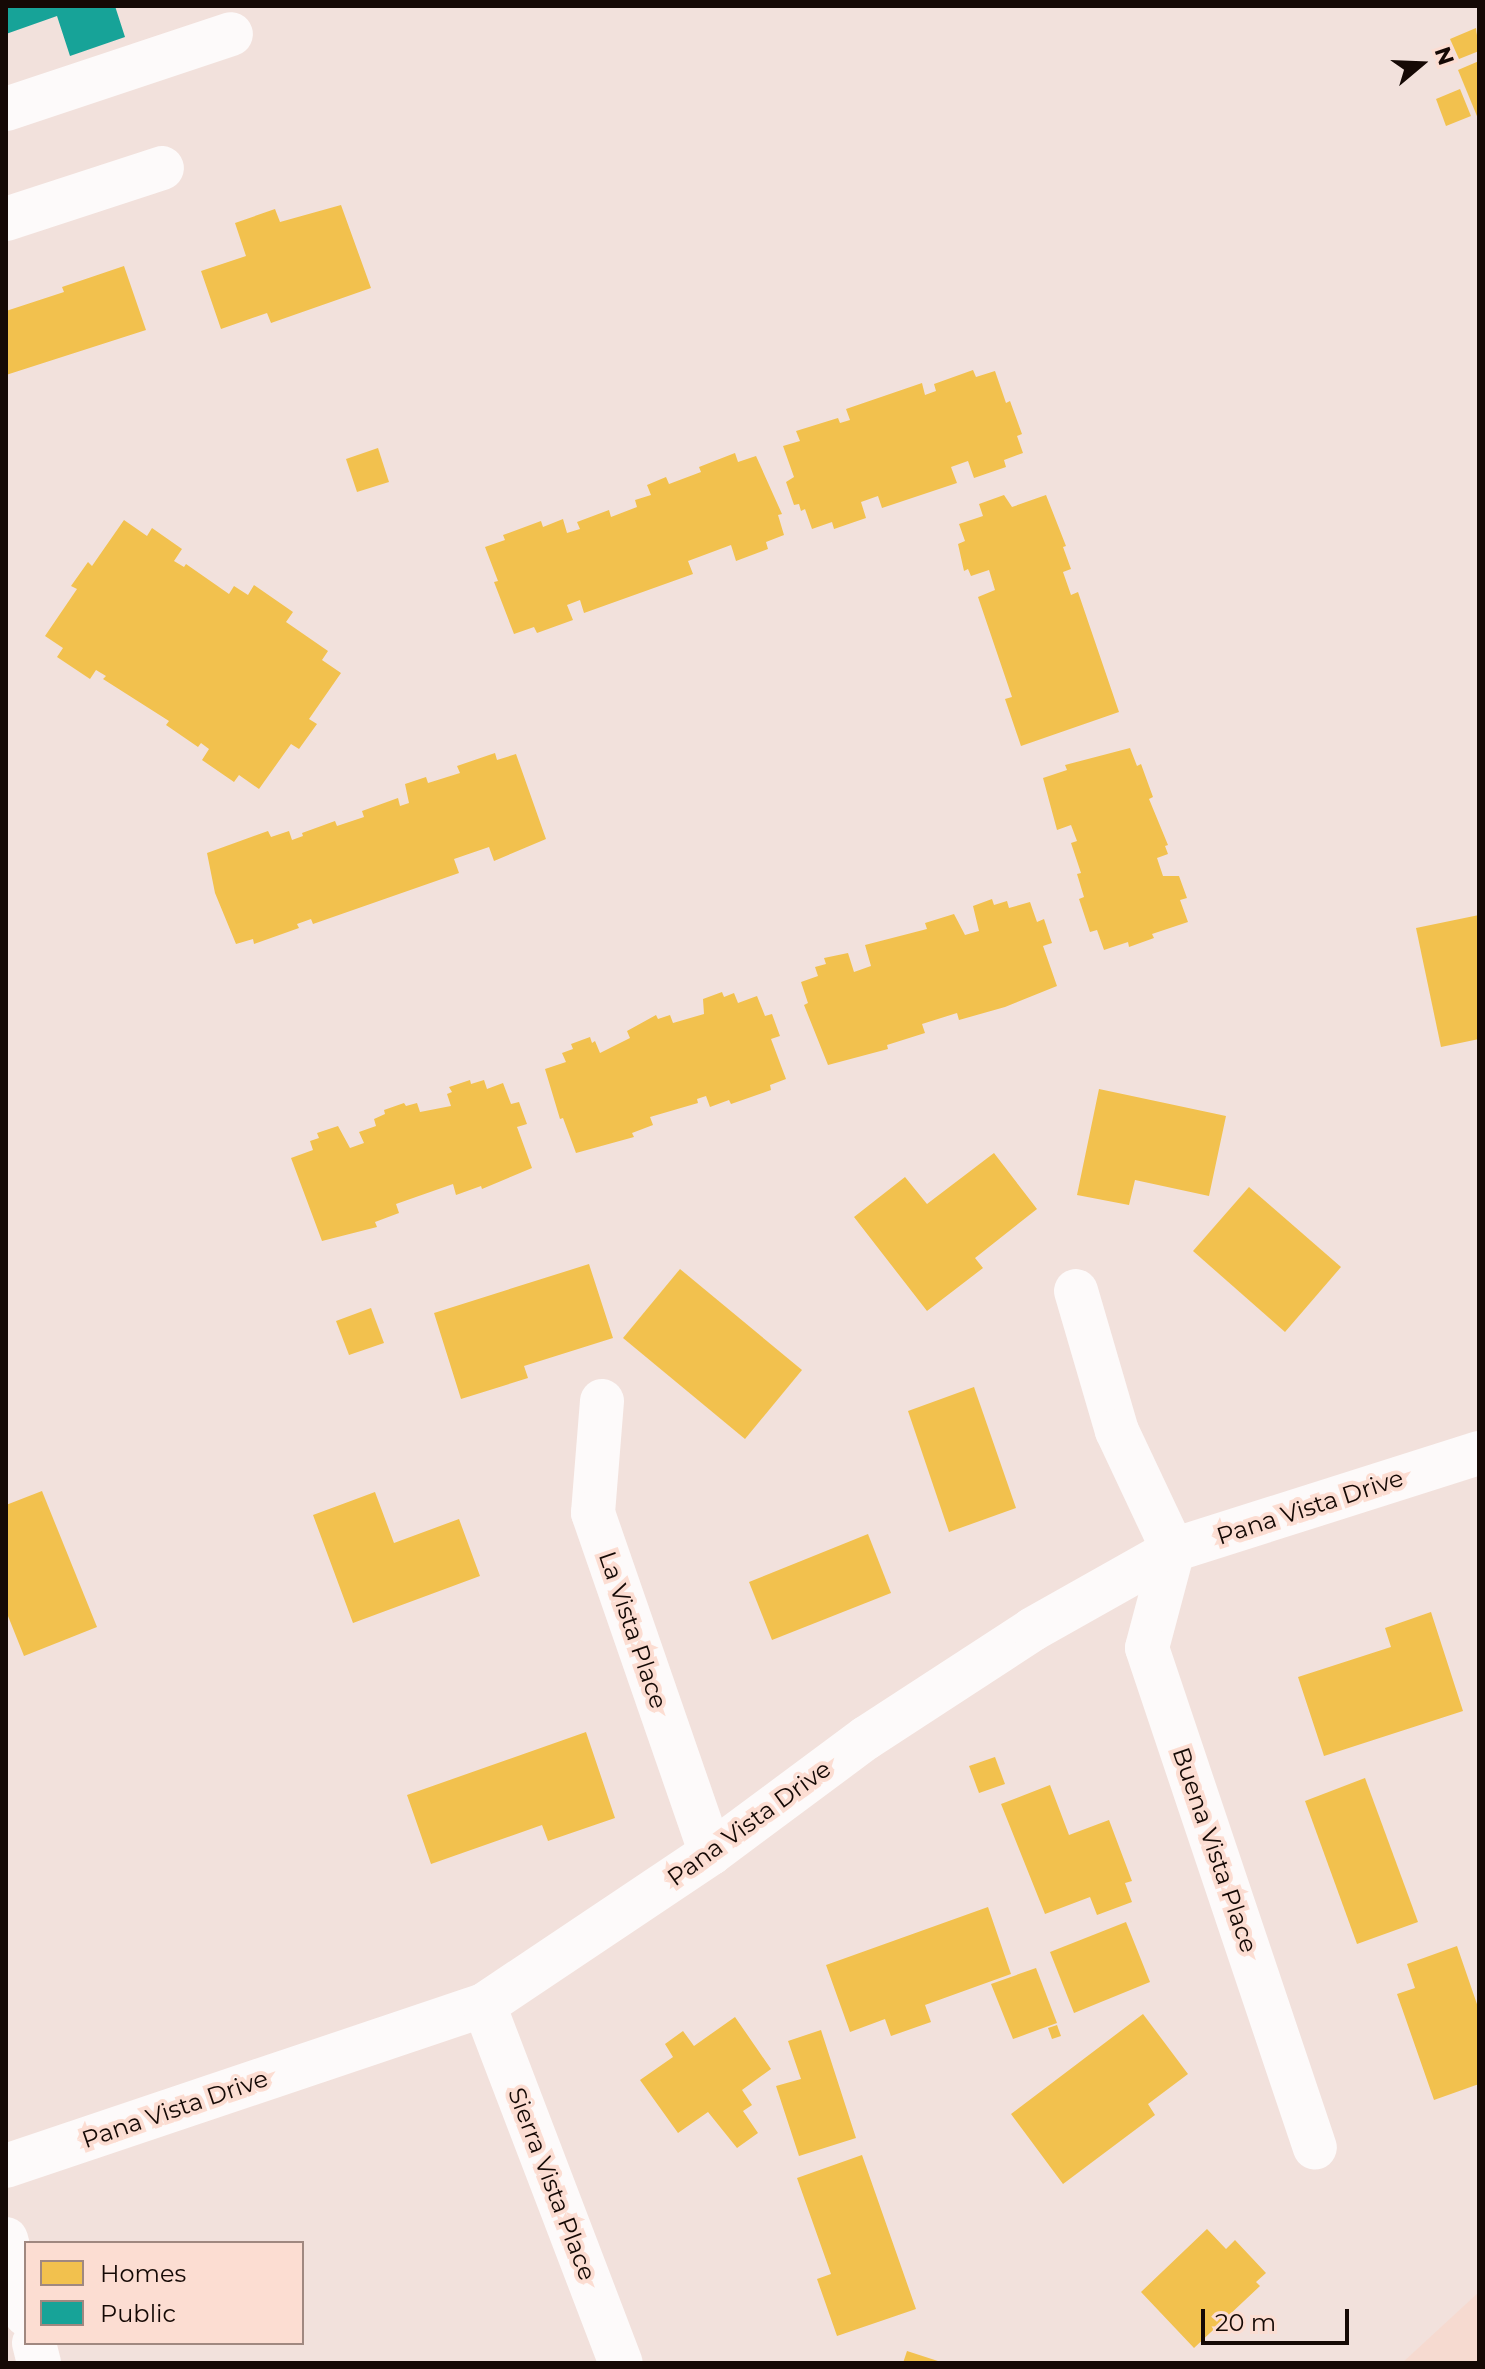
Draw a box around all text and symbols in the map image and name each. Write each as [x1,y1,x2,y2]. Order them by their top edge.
north arrow [1381,24,1461,104]
text: N [1429,43,1460,69]
street label: Pana Vista Drive [1213,1463,1407,1551]
street label: La Vista Place [593,1548,673,1712]
street label: Buena Vista Place [1166,1744,1264,1956]
street label: Pana Vista Drive [662,1754,836,1892]
street label: Pana Vista Drive [78,2064,272,2154]
street label: Sierra Vista Place [502,2084,602,2284]
legend [24,2241,304,2345]
text: Homes [100,2259,186,2288]
scale bar [1205,2293,1353,2343]
text: Public [100,2299,176,2328]
text: 20 m [1215,2308,1276,2337]

